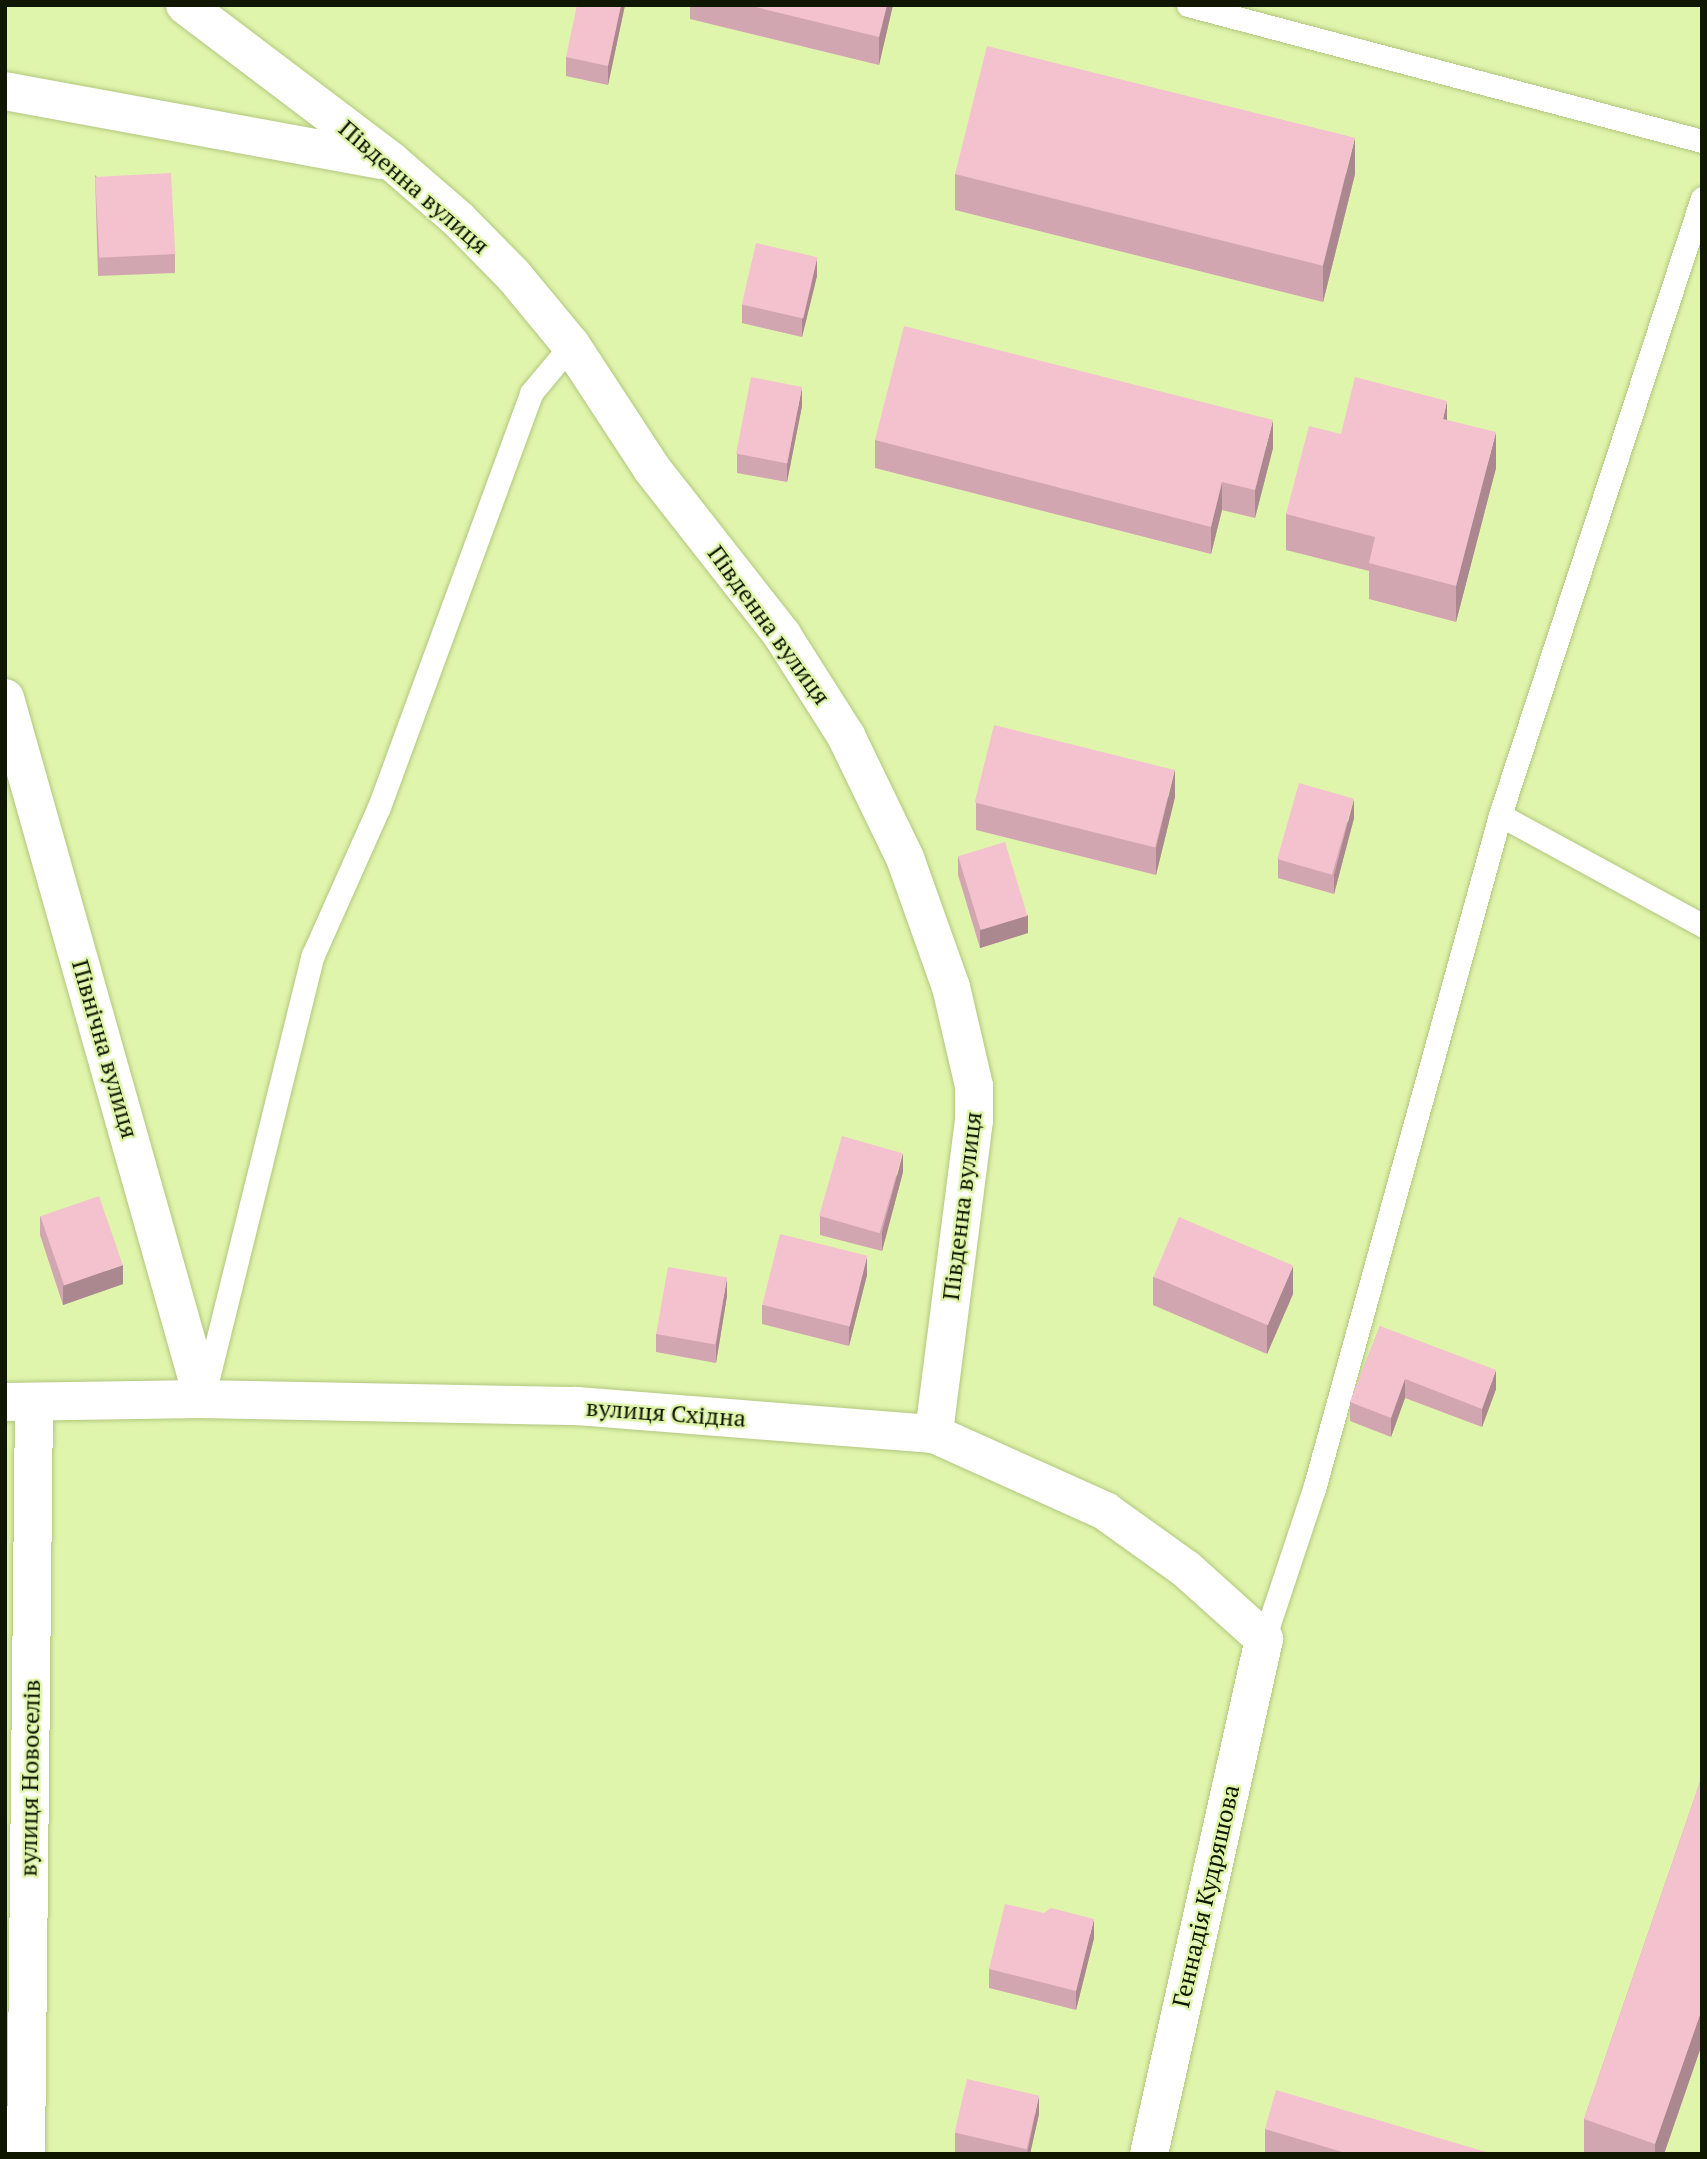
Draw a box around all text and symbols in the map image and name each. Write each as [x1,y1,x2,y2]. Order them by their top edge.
street label: Південна вулиця [333,114,495,260]
street label: Південна вулиця [702,540,836,710]
street label: Північна вулиця [66,956,144,1142]
street label: Південна вулиця [936,1110,988,1302]
street label: вулиця Східна [585,1393,747,1433]
street label: вулиця Новоселів [14,1679,46,1877]
street label: Геннадія Кудряшова [1166,1782,1246,2010]

